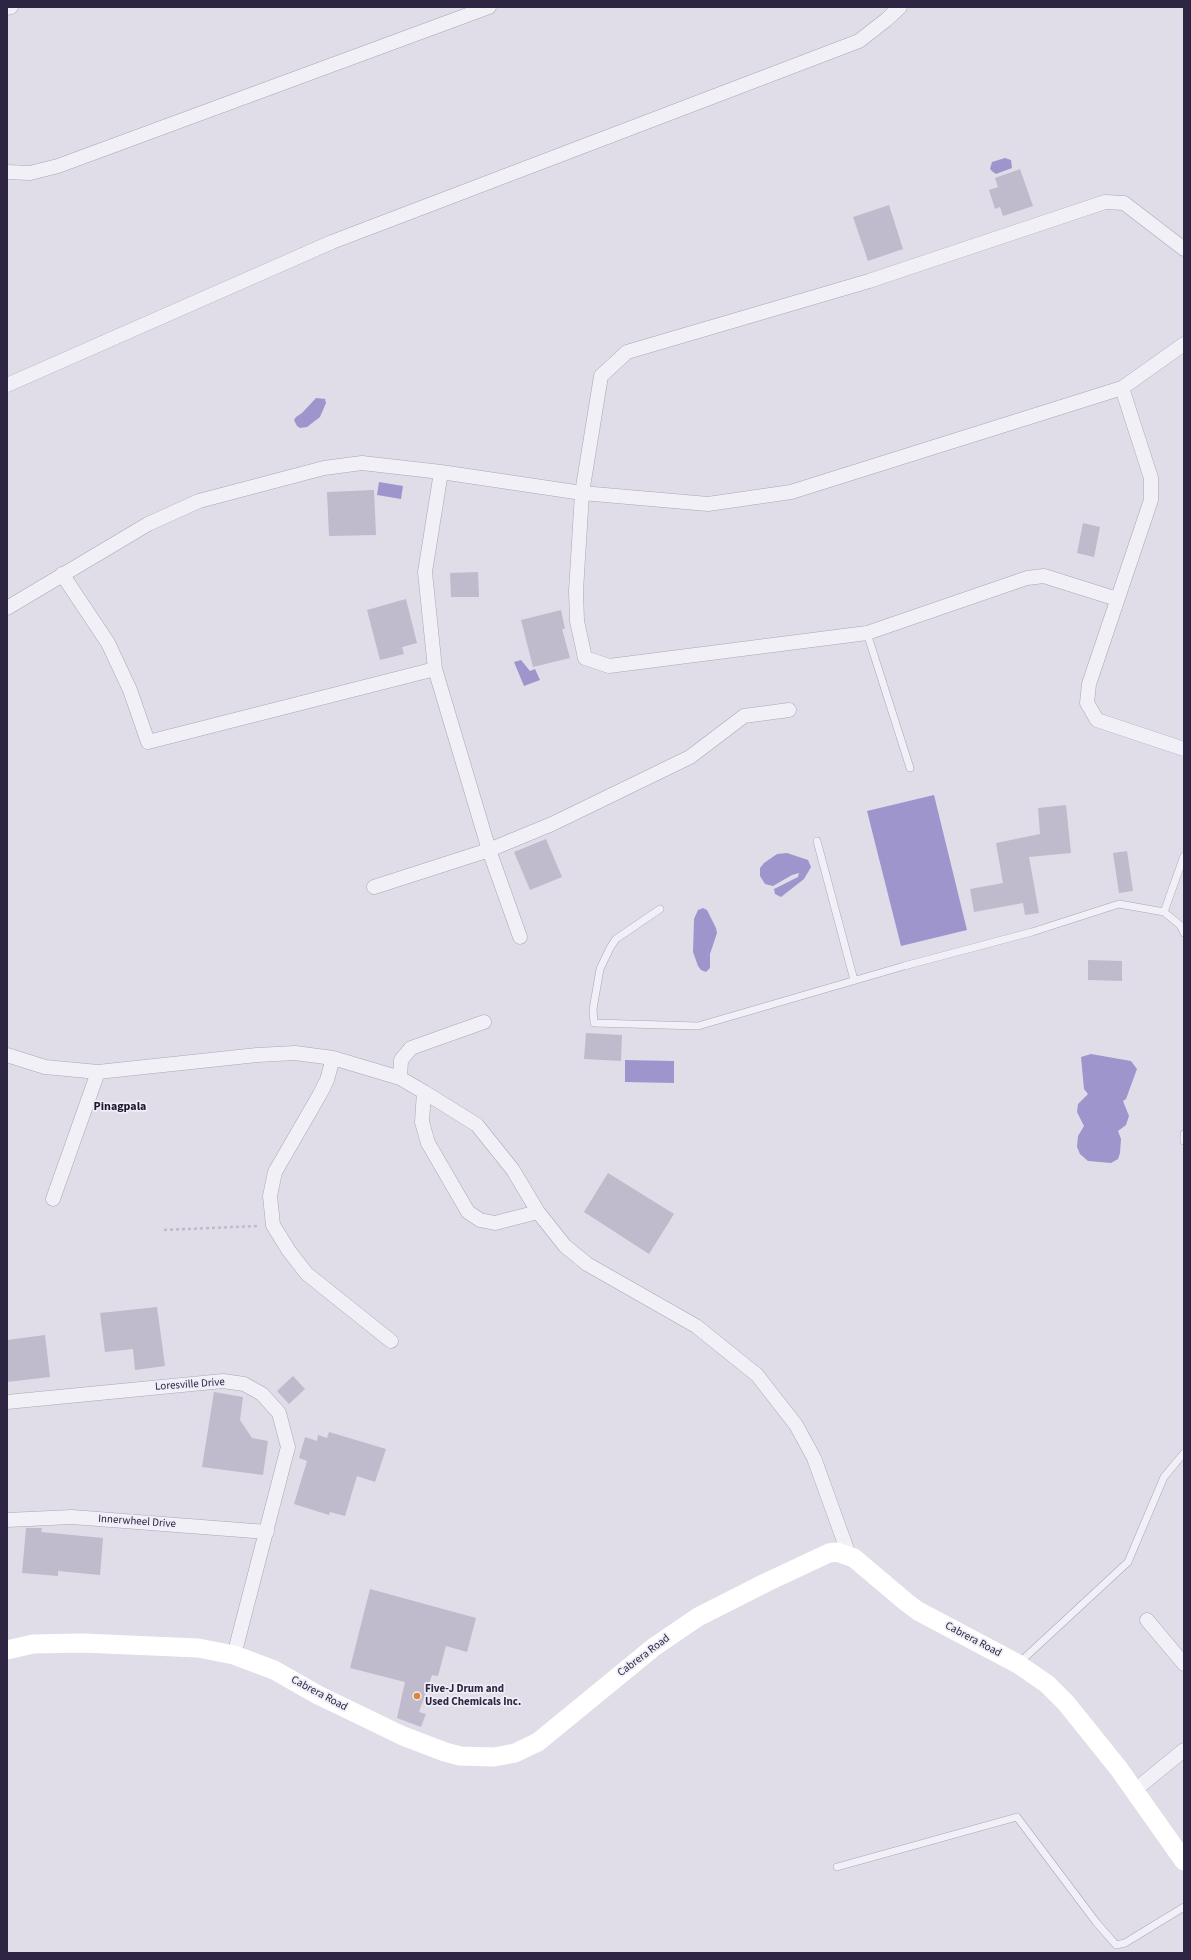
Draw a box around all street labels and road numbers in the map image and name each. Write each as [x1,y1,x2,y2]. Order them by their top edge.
street label: Loresville Drive [155,1376,225,1394]
street label: Innerwheel Drive [98,1513,176,1531]
street label: Cabrera Road [943,1620,1003,1660]
street label: Cabrera Road [615,1632,673,1680]
street label: Cabrera Road [289,1674,349,1714]

